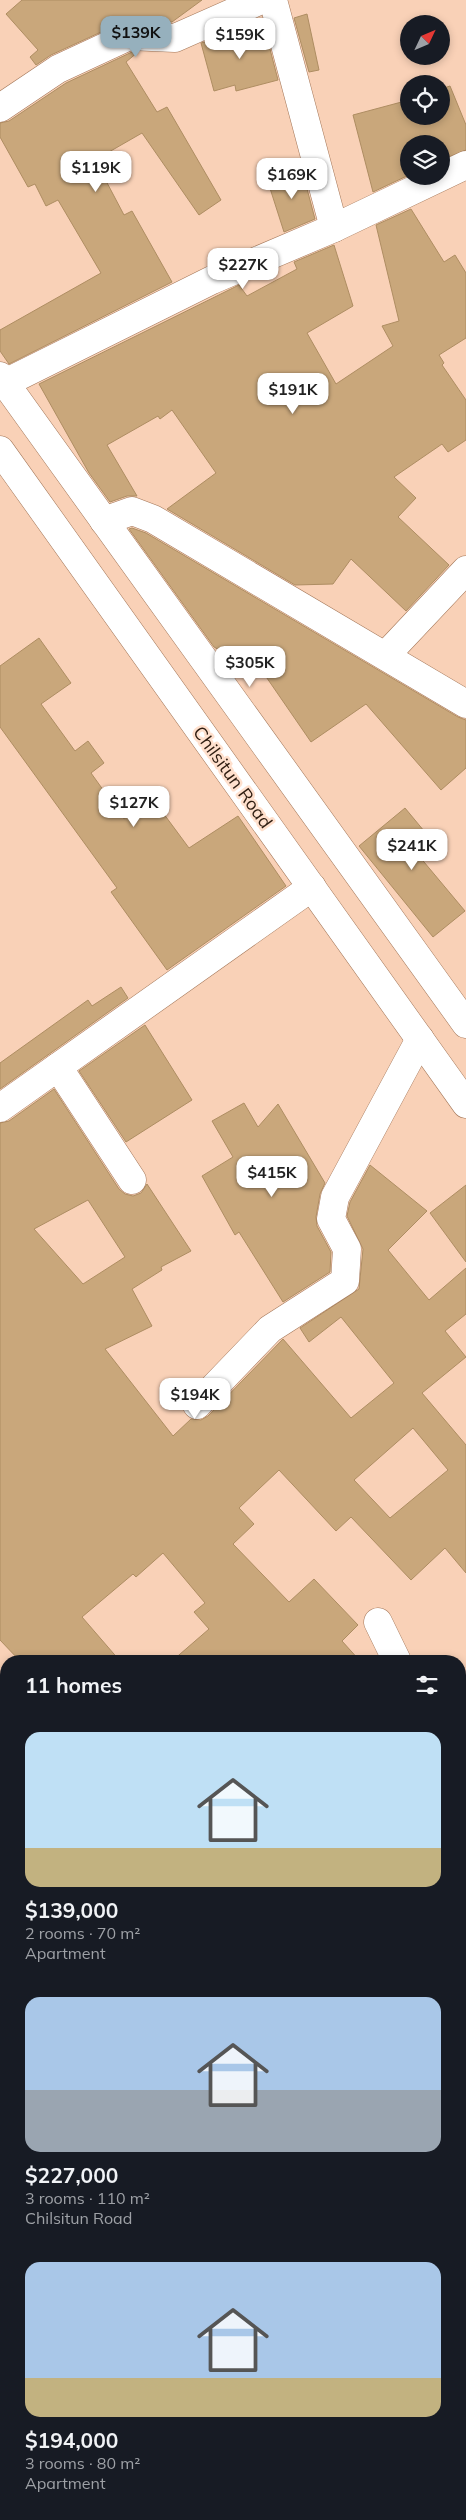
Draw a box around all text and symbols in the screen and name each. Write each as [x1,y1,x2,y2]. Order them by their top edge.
pin: $139K [101,15,171,58]
north arrow [400,15,450,65]
map controls [400,15,450,185]
pin: $159K [205,18,275,60]
text: $139K [111,22,161,42]
text: $159K [215,24,265,44]
button: locate [400,75,450,125]
button: layers [400,135,450,185]
pin: $119K [61,150,131,193]
text: $119K [71,157,121,177]
pin: $169K [257,158,327,200]
text: $169K [267,164,317,184]
pin: $227K [208,248,278,290]
text: $227K [218,254,268,274]
pin: $191K [258,372,328,415]
text: $191K [268,379,318,399]
pin: $305K [215,646,285,688]
text: $305K [225,652,275,672]
street label: Chilsitun Road [188,721,278,833]
pin: $127K [99,786,169,828]
text: $127K [109,792,159,812]
pin: $241K [377,828,447,871]
text: $241K [387,835,437,855]
pin: $415K [237,1156,307,1198]
text: $415K [247,1162,297,1182]
pin: $194K [160,1378,230,1420]
text: $194K [170,1384,220,1404]
icon: filters [413,1671,441,1699]
text: 11 homes [25,1672,122,1698]
icon: home [188,1765,278,1855]
text: $139,000 [25,1897,118,1923]
text: 2 rooms · 70 m² [25,1923,140,1943]
text: Apartment [25,1943,106,1963]
icon: home [188,2030,278,2120]
text: $227,000 [25,2162,118,2188]
text: 3 rooms · 110 m² [25,2188,150,2208]
text: Chilsitun Road [25,2208,132,2228]
icon: home [188,2295,278,2385]
text: $194,000 [25,2427,118,2453]
text: 3 rooms · 80 m² [25,2453,140,2473]
text: Apartment [25,2473,106,2493]

